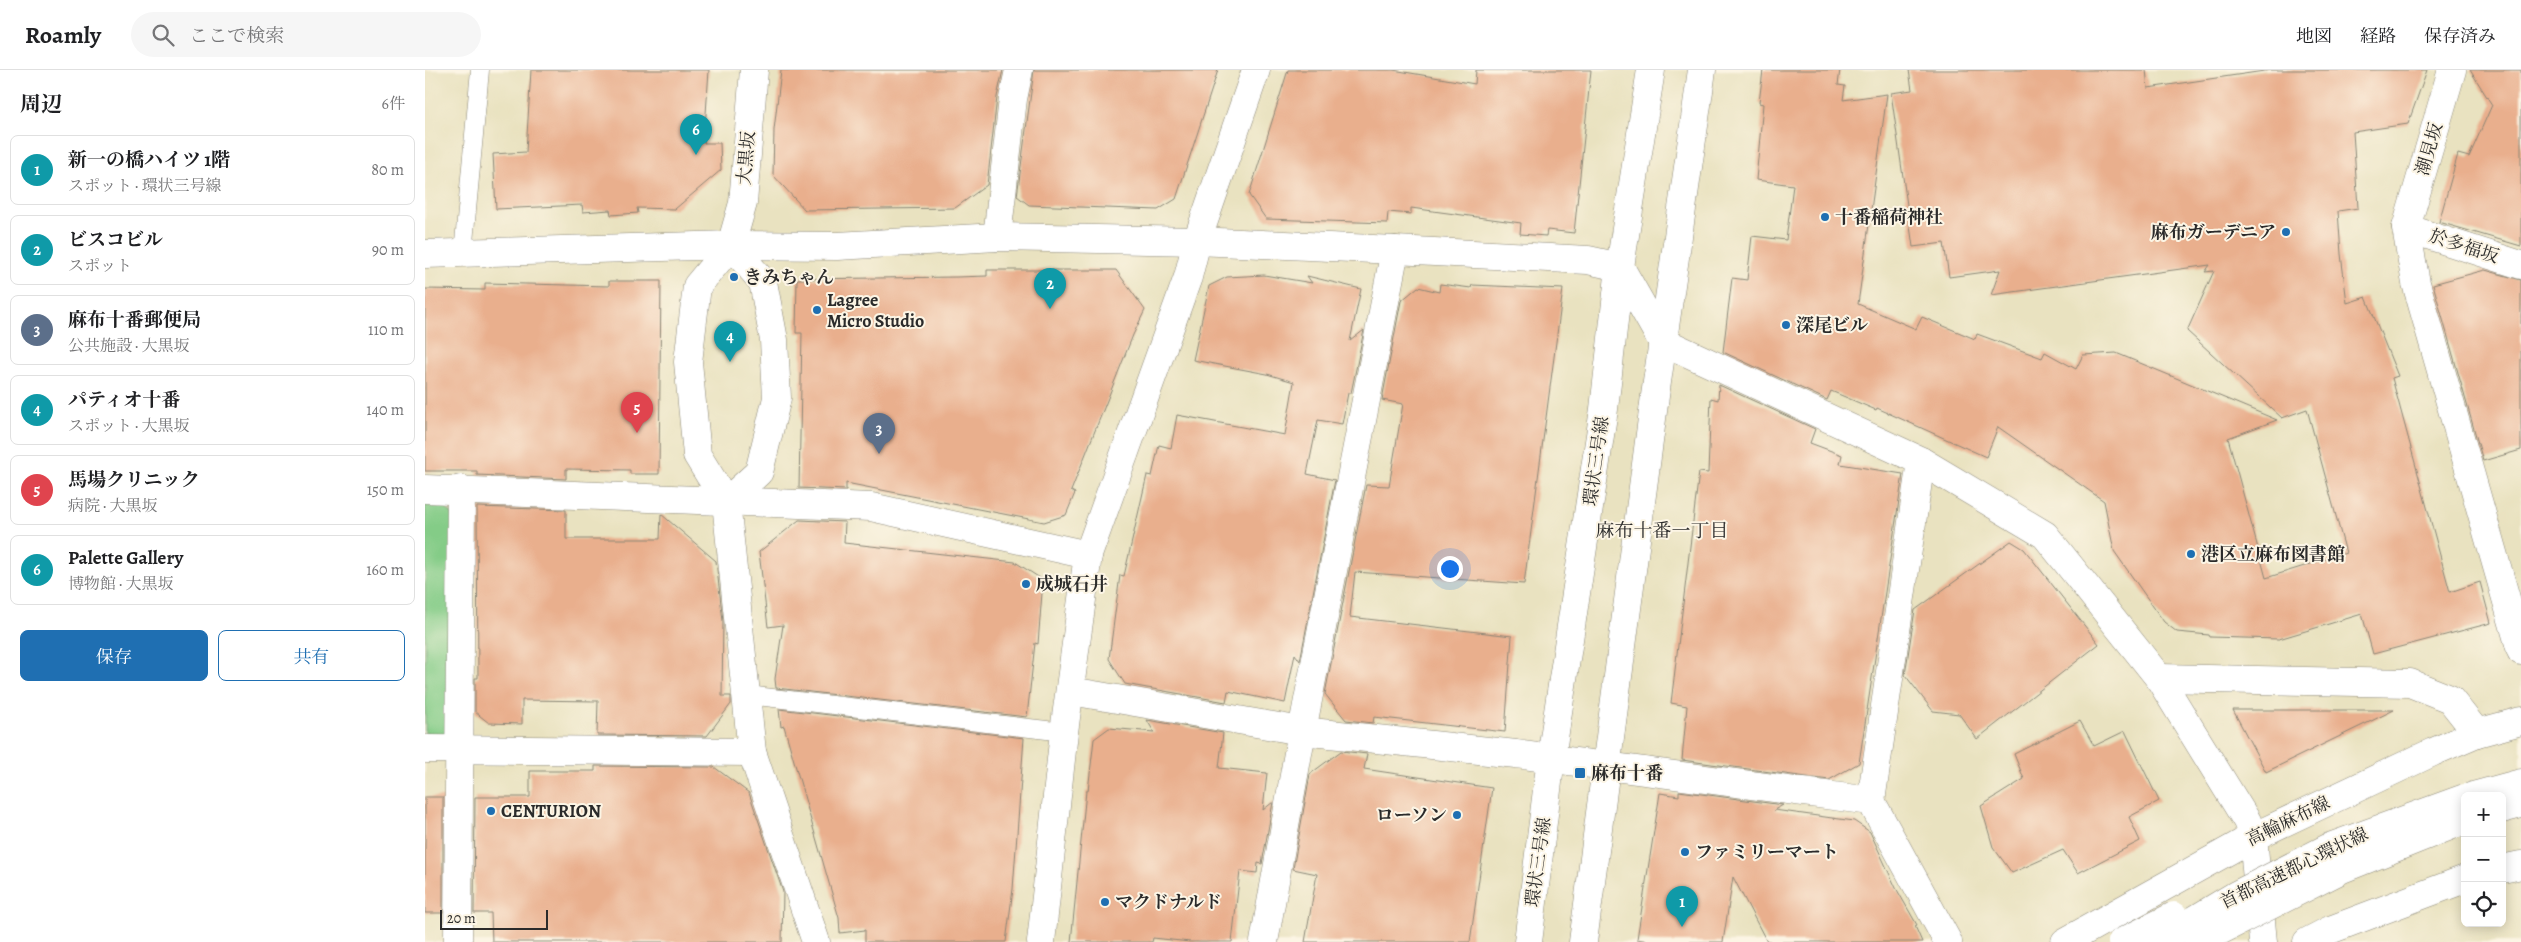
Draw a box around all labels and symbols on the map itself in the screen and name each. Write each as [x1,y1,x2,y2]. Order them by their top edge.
pin: 6 [680,114,712,155]
street label: 潮見坂 [2410,120,2448,178]
street label: 大黒坂 [732,130,760,186]
place label: 十番稲荷神社 [1835,205,1943,229]
marker: 十番稲荷神社 [1819,211,1831,223]
place label: 麻布ガーデニア [2151,220,2276,244]
street label: 於多福坂 [2426,223,2502,269]
marker: 麻布ガーデニア [2280,226,2292,238]
place label: きみちゃん [744,265,834,289]
pin: 2 [1034,268,1066,309]
marker: きみちゃん [728,271,740,283]
place label: Lagree Micro Studio [827,288,924,333]
marker: Lagree Micro Studio [811,304,823,316]
place label: 深尾ビル [1796,313,1868,337]
marker: 深尾ビル [1780,319,1792,331]
pin: 4 [714,321,746,362]
pin: 5 [621,392,653,433]
pin: 3 [863,413,895,454]
street label: 環状三号線 [1578,415,1614,507]
district label: 麻布十番一丁目 [1595,518,1729,544]
place label: 港区立麻布図書館 [2201,542,2345,566]
marker: 港区立麻布図書館 [2185,548,2197,560]
your location [1437,556,1463,582]
place label: 成城石井 [1036,572,1108,596]
marker: 成城石井 [1020,578,1032,590]
place label: 麻布十番 [1591,761,1663,785]
marker: 麻布十番 [1573,766,1587,780]
street label: 高輪麻布線 [2242,790,2334,852]
place label: CENTURION [501,799,601,823]
place label: ローソン [1376,803,1447,827]
marker: CENTURION [485,805,497,817]
marker: ローソン [1451,809,1463,821]
street label: 環状三号線 [1520,816,1556,908]
street label: 首都高速都心環状線 [2216,822,2372,914]
place label: ファミリーマート [1695,840,1839,864]
marker: ファミリーマート [1679,846,1691,858]
pin: 1 [1666,886,1698,927]
place label: マクドナルド [1115,890,1222,914]
marker: マクドナルド [1099,896,1111,908]
scale bar [440,907,547,930]

